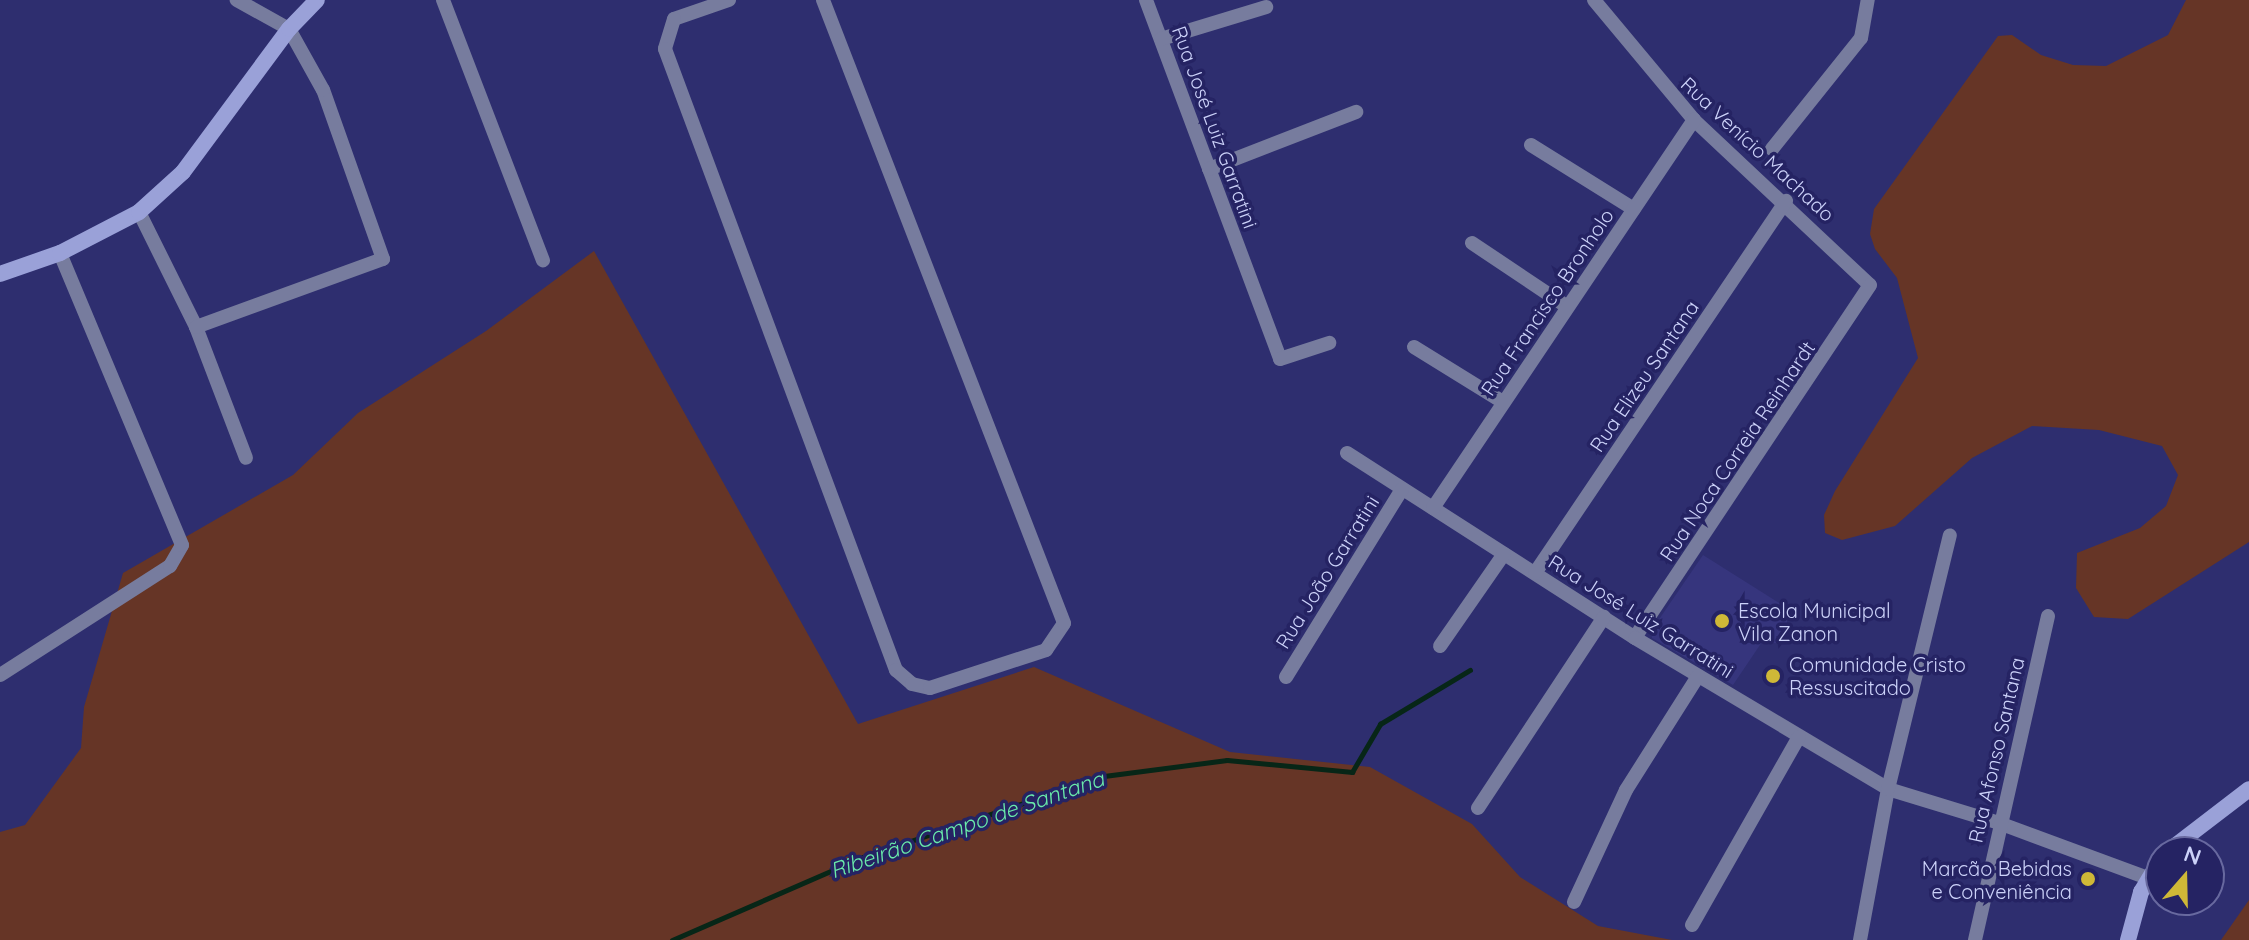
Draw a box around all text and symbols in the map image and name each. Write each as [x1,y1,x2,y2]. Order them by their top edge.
street label: Rua José Luiz Garratini [1167,23,1263,231]
street label: Rua Venício Machado [1676,72,1840,226]
street label: Rua Francisco Bronholo [1475,204,1619,400]
street label: Rua Elizeu Santana [1584,296,1704,456]
street label: Rua Noca Correia Reinhardt [1654,336,1820,566]
street label: Rua João Garratini [1270,491,1384,653]
street label: Rua José Luiz Garratini [1544,549,1738,683]
place label: Escola Municipal Vila Zanon [1738,598,1891,645]
marker: Escola Municipal Vila Zanon [1713,612,1731,630]
place label: Comunidade Cristo Ressuscitado [1789,652,1966,699]
street label: Rua Afonso Santana [1963,655,2029,845]
marker: Comunidade Cristo Ressuscitado [1764,667,1782,685]
water label: Ribeirão Campo de Santana [826,766,1108,884]
north arrow [2145,836,2225,916]
text: N [2180,839,2205,871]
place label: Marcão Bebidas e Conveniência [1922,856,2072,903]
marker: Marcão Bebidas e Conveniência [2079,870,2097,888]

